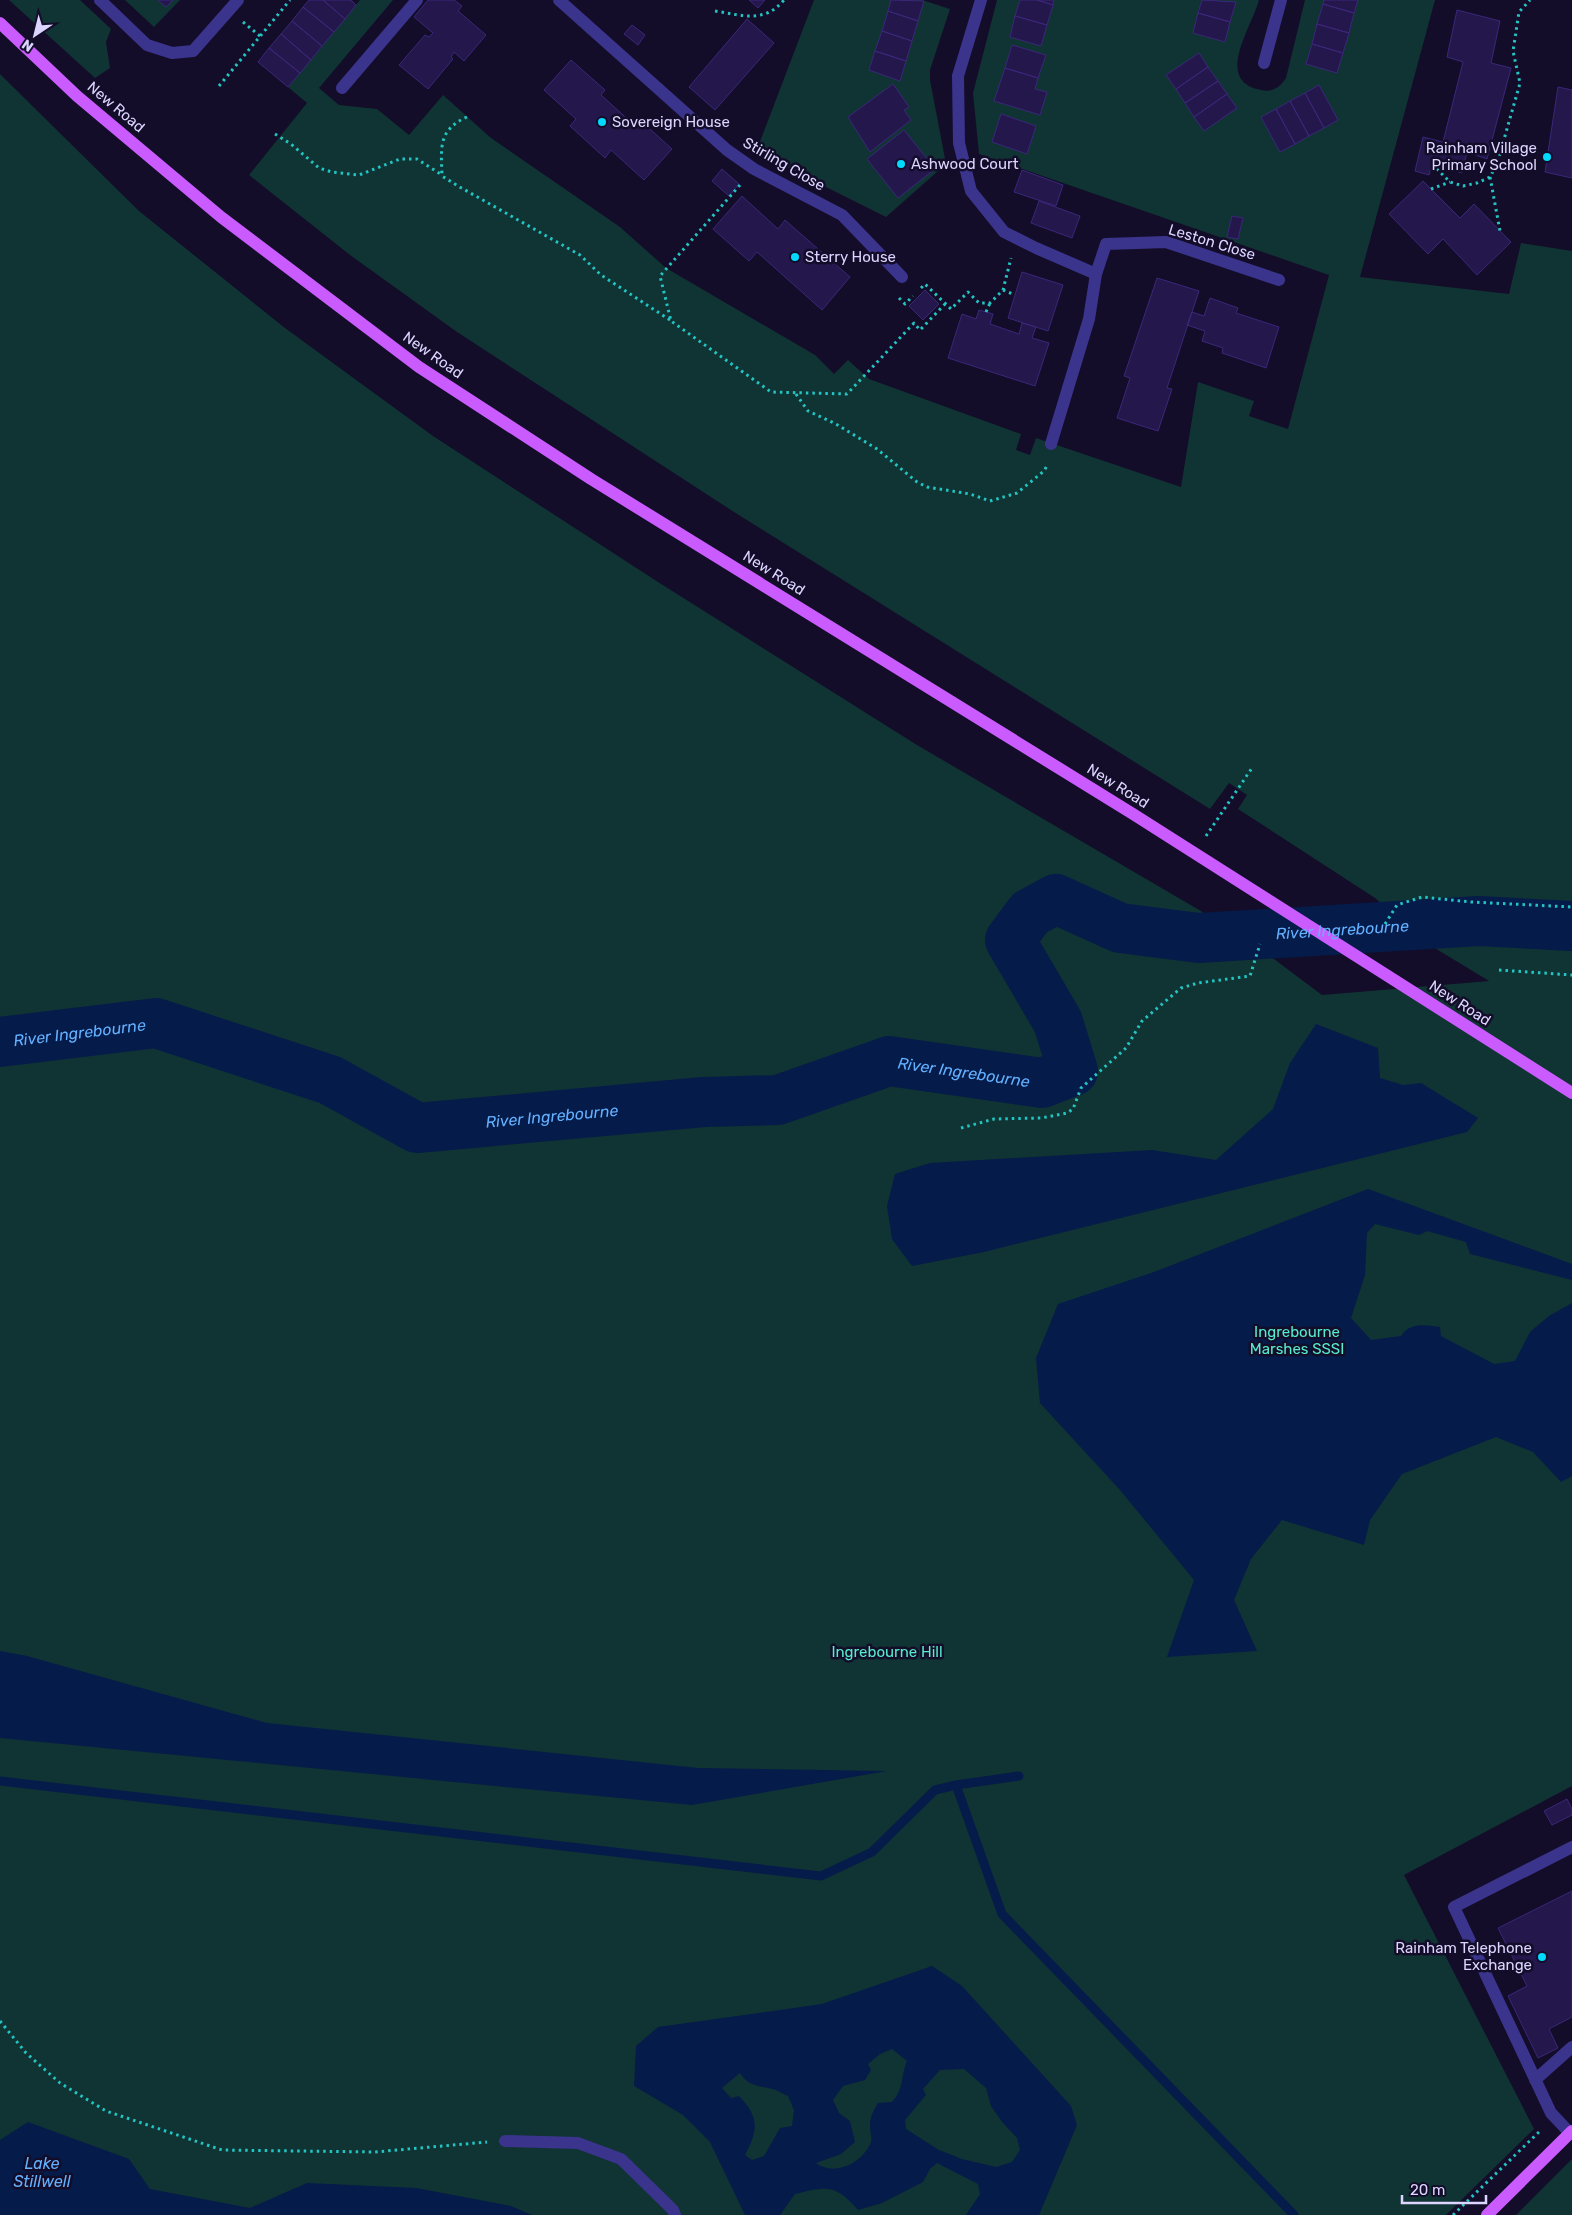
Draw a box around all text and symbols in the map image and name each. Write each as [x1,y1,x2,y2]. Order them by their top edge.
north arrow [10,10,60,60]
text: N [19,35,37,55]
street label: New Road [84,78,148,136]
place label: Sovereign House [612,113,730,131]
marker: Sovereign House [596,116,608,128]
street label: Stirling Close [740,133,828,195]
place label: Rainham Village Primary School [1426,139,1537,174]
marker: Rainham Village Primary School [1541,151,1553,163]
place label: Ashwood Court [911,155,1019,173]
marker: Ashwood Court [895,158,907,170]
street label: Leston Close [1166,220,1258,264]
place label: Sterry House [805,248,896,266]
marker: Sterry House [789,251,801,263]
street label: New Road [399,328,467,382]
street label: New Road [740,547,808,599]
street label: New Road [1084,760,1152,812]
water label: River Ingrebourne [1275,916,1409,943]
street label: New Road [1426,977,1494,1029]
water label: River Ingrebourne [12,1015,147,1050]
water label: River Ingrebourne [896,1053,1031,1091]
water label: River Ingrebourne [485,1101,619,1132]
park label: Ingrebourne Marshes SSSI [1250,1323,1344,1358]
park label: Ingrebourne Hill [831,1643,943,1661]
place label: Rainham Telephone Exchange [1395,1939,1532,1974]
marker: Rainham Telephone Exchange [1536,1951,1548,1963]
water label: Lake Stillwell [13,2154,72,2191]
scale bar [1402,2172,1486,2204]
text: 20 m [1410,2181,1445,2199]

